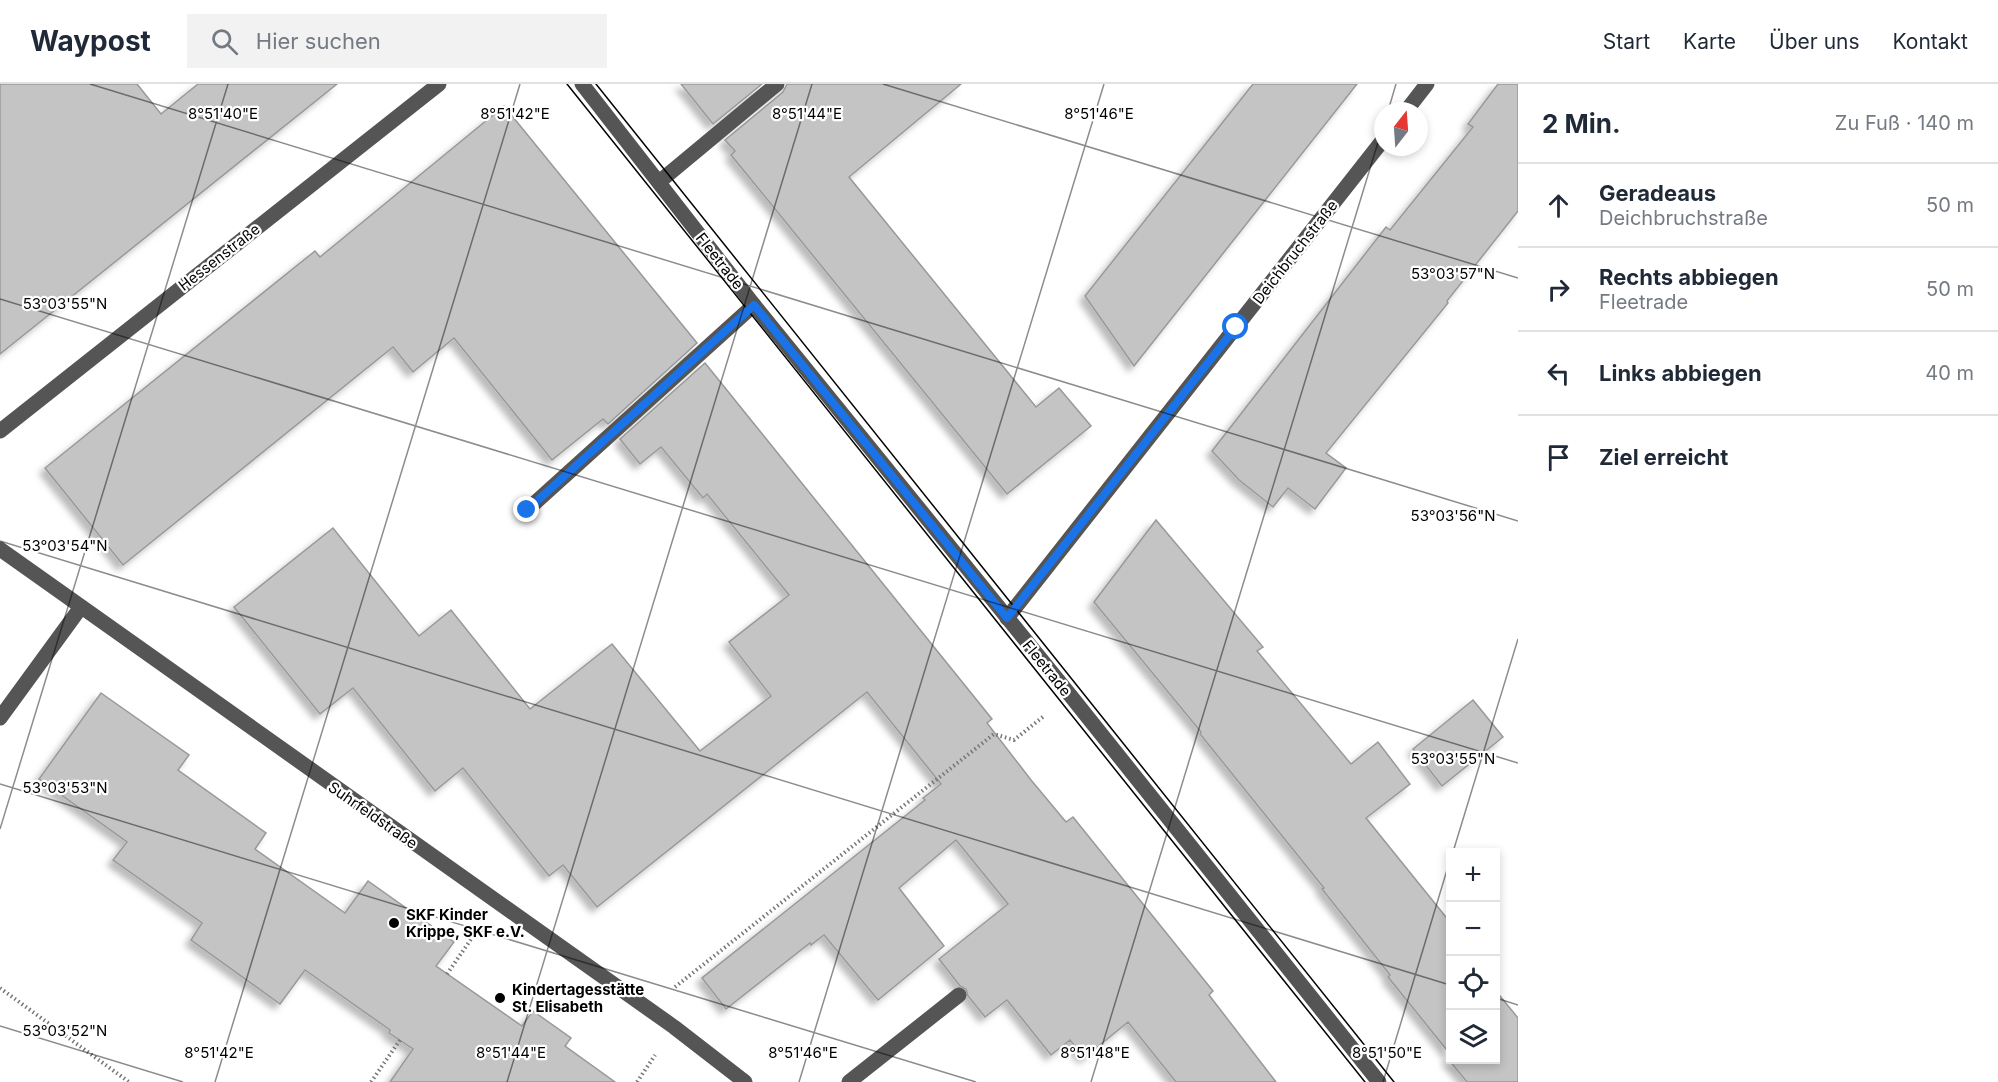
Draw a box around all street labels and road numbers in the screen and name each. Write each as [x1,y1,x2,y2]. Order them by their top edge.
street label: Deichbruchstraße [1249,196,1341,308]
street label: Hessenstraße [174,219,264,295]
street label: Fleetrade [692,229,748,293]
street label: Fleetrade [1019,636,1075,700]
street label: Suhrfeldstraße [325,777,421,853]

